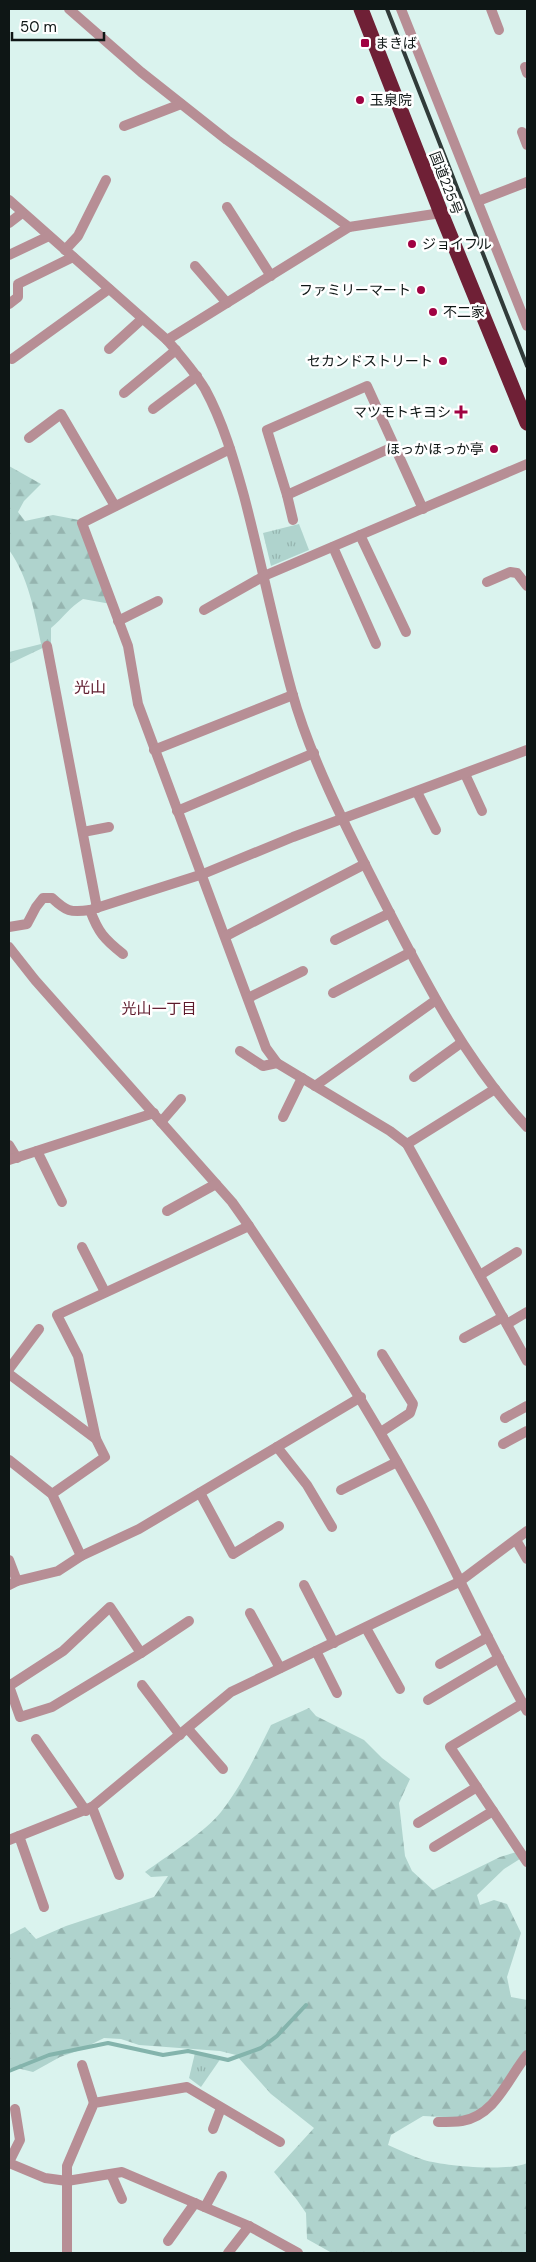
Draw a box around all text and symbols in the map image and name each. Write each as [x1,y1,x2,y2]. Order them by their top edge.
scale bar [12,10,105,42]
text: 50 m [20,17,57,37]
place label: まきば [375,34,417,52]
marker: まきば [359,37,371,49]
place label: 玉泉院 [370,91,412,109]
marker: 玉泉院 [354,94,366,106]
street label: 国道225号 [426,149,466,217]
place label: ジョイフル [422,235,492,253]
marker: ジョイフル [406,238,418,250]
place label: ファミリーマート [299,281,411,299]
marker: ファミリーマート [415,284,427,296]
place label: 不二家 [443,303,485,321]
marker: 不二家 [427,306,439,318]
place label: セカンドストリート [307,352,433,370]
marker: セカンドストリート [437,355,449,367]
place label: マツモトキヨシ [353,403,451,421]
marker: マツモトキヨシ [455,406,467,418]
place label: ほっかほっか亭 [386,440,484,458]
marker: ほっかほっか亭 [488,443,500,455]
district label: 光山 [74,677,106,698]
district label: 光山一丁目 [121,999,197,1019]

